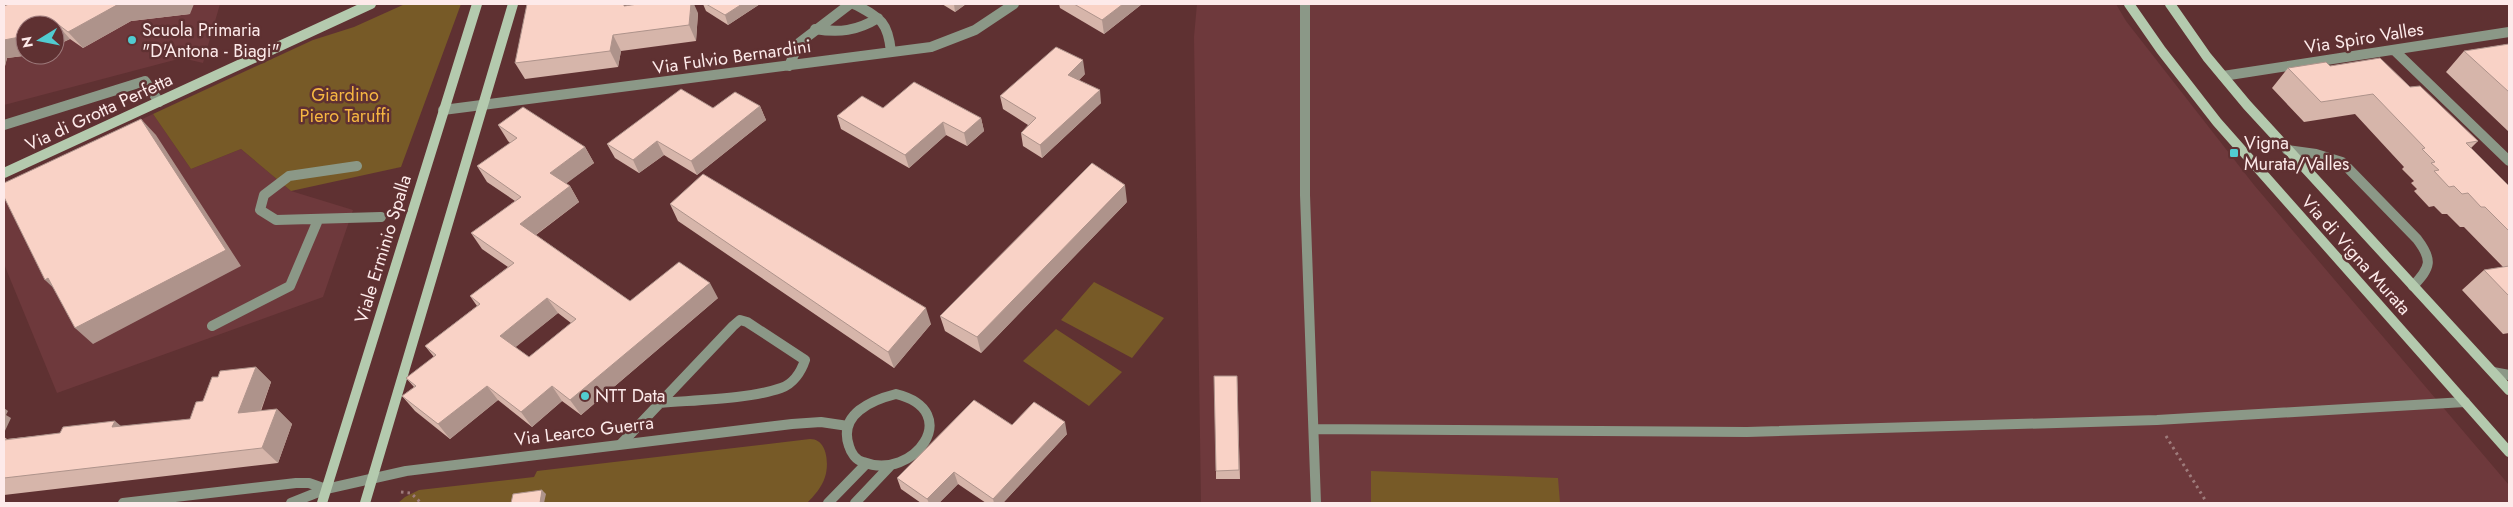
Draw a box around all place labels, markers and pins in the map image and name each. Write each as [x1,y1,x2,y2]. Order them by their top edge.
place label: Scuola Primaria "D'Antona - Biagi" [142,17,280,64]
marker: Scuola Primaria "D'Antona - Biagi" [126,34,138,46]
place label: Vigna Murata/Valles [2244,130,2349,177]
marker: Vigna Murata/Valles [2228,147,2240,159]
place label: NTT Data [595,383,666,409]
marker: NTT Data [579,390,591,402]

